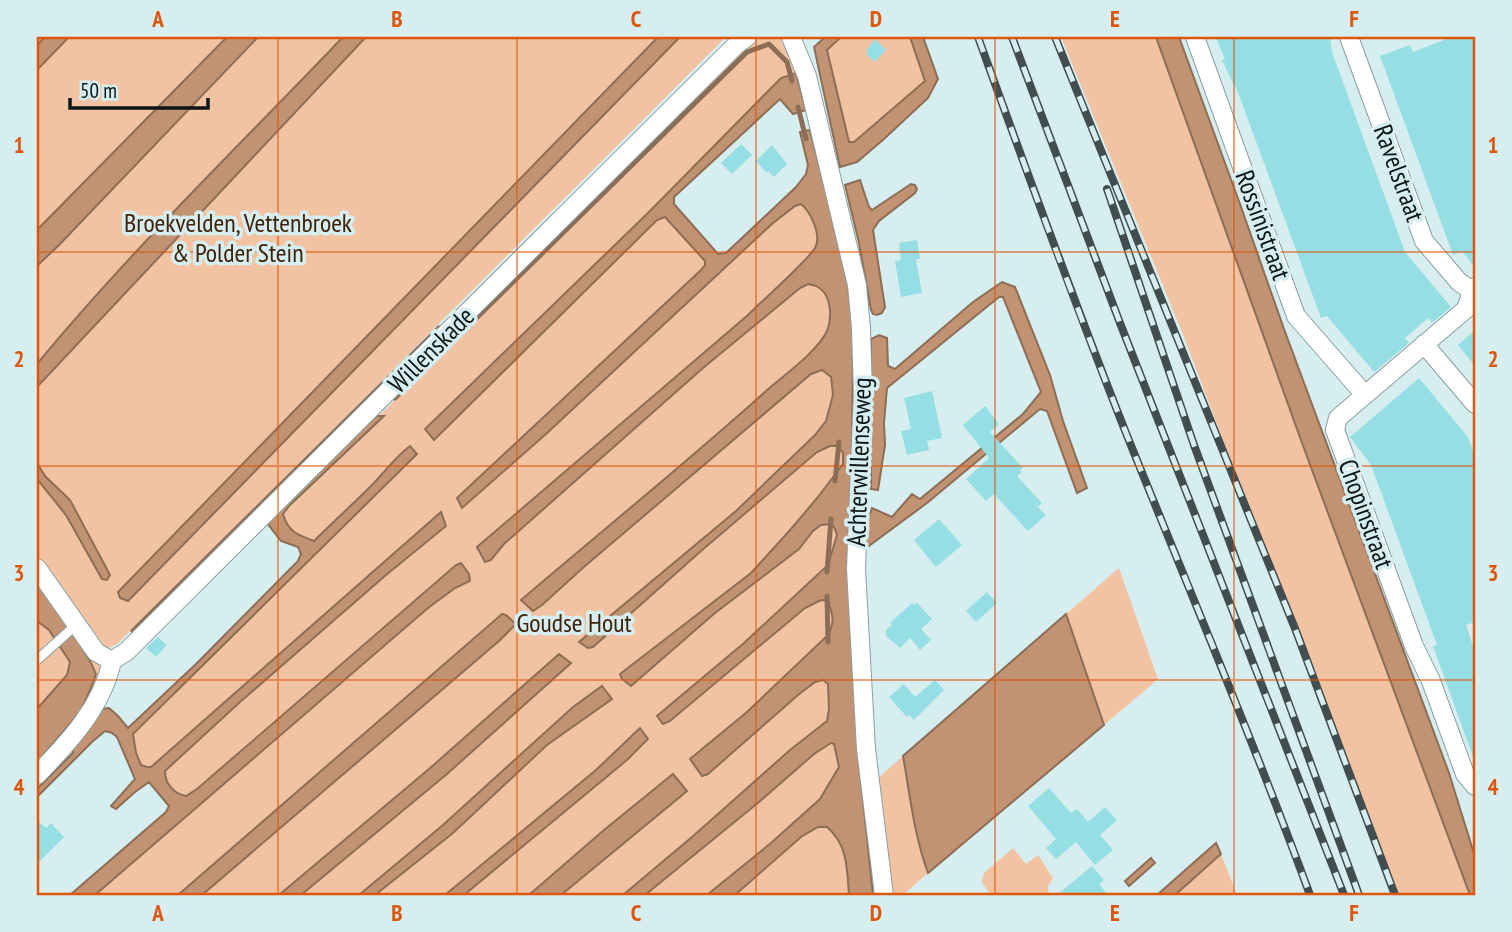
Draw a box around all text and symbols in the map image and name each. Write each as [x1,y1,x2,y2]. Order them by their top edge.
text: A [151,4,164,33]
text: B [391,4,403,33]
text: C [631,4,642,33]
text: D [870,4,882,33]
text: E [1110,4,1120,33]
text: F [1349,4,1359,33]
scale bar [70,66,208,110]
text: 50 m [80,77,117,104]
street label: Ravelstraat [1367,120,1432,226]
text: 1 [14,130,25,159]
text: 1 [1488,130,1499,159]
street label: Rossinistraat [1228,166,1298,284]
park label: Broekvelden, Vettenbroek & Polder Stein [124,206,352,269]
street label: Willenskade [381,300,481,400]
text: 2 [14,344,25,373]
text: 2 [1488,344,1499,373]
street label: Achterwillenseweg [839,377,878,547]
street label: Chopinstraat [1331,455,1401,573]
text: 3 [14,558,25,587]
text: 3 [1488,558,1499,587]
park label: Goudse Hout [516,606,632,639]
text: 4 [14,772,25,801]
text: 4 [1488,772,1499,801]
text: A [151,898,164,927]
text: B [391,898,403,927]
text: C [631,898,642,927]
text: D [870,898,882,927]
text: E [1110,898,1120,927]
text: F [1349,898,1359,927]

